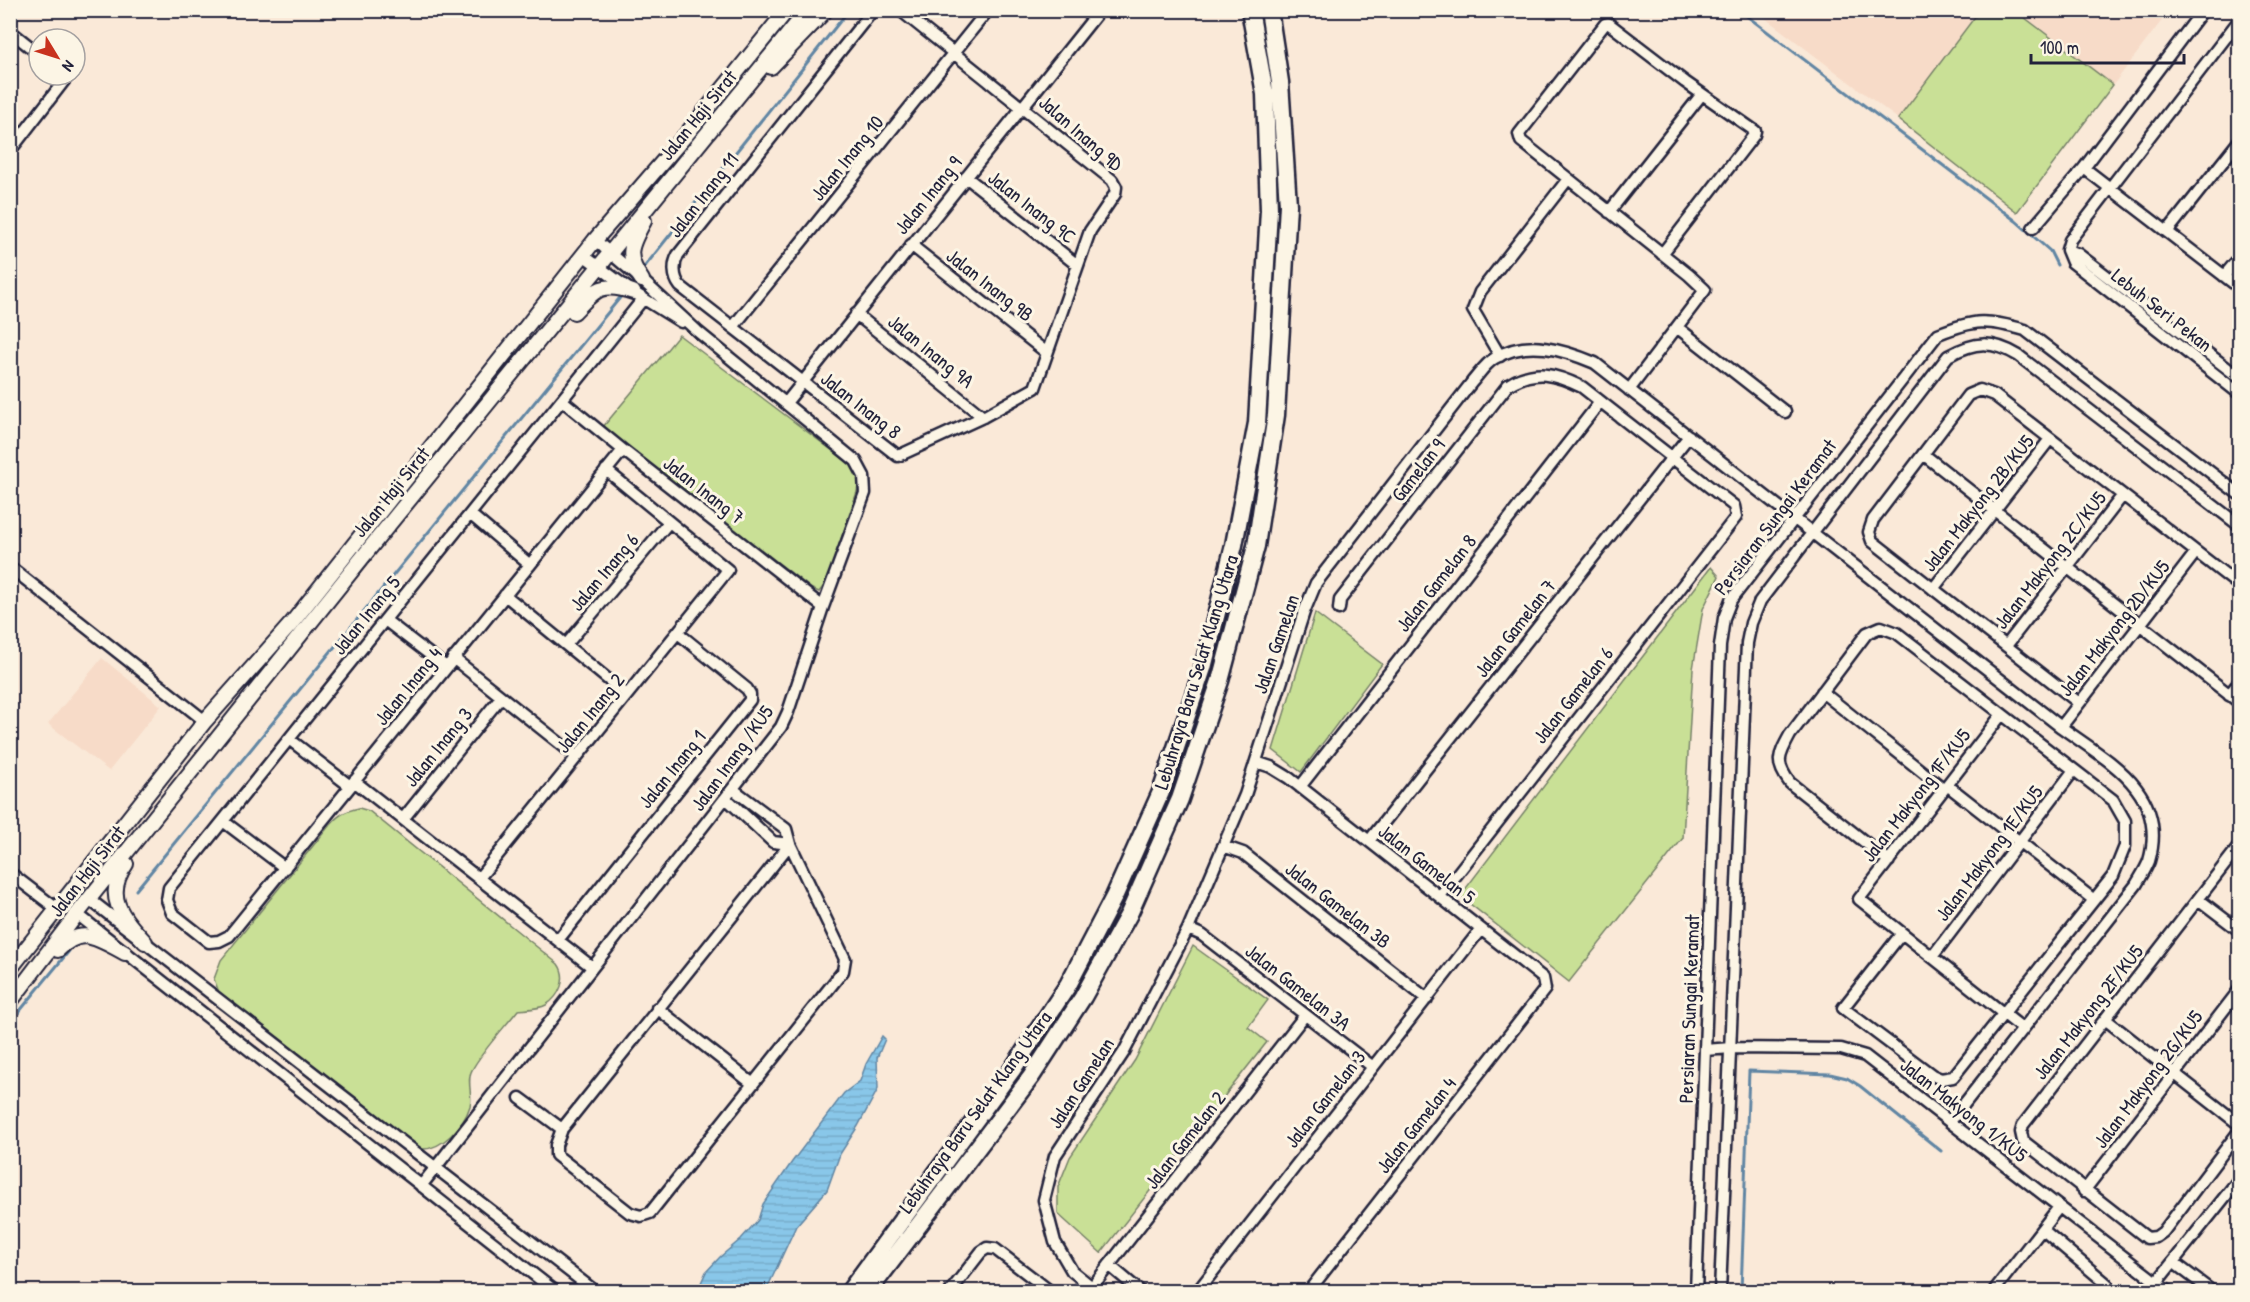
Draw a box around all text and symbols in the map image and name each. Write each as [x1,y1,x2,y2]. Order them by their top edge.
north arrow [27,27,87,87]
scale bar [2031,27,2184,65]
text: 100 m [2040,35,2079,60]
text: N [57,56,80,77]
street label: Jalan Haji Sirat [653,63,743,166]
street label: Jalan Inang 9D [1034,89,1129,177]
street label: Jalan Inang 10 [804,109,889,206]
street label: Jalan Inang 11 [661,147,744,243]
street label: Jalan Inang 9 [888,150,968,240]
street label: Jalan Inang 9C [983,164,1082,249]
street label: Jalan Inang 9B [941,242,1039,327]
street label: Lebuh Seri Pekan [2106,262,2218,358]
street label: Jalan Inang 9A [883,308,980,394]
street label: Jalan Inang 8 [816,365,907,444]
street label: Jalan Makyong 2B/KU5 [1916,428,2040,577]
street label: Persiaran Sungai Keramat [1707,432,1843,600]
street label: Gamelan 9 [1384,433,1451,507]
street label: Jalan Haji Sirat [346,440,436,543]
street label: Jalan Inang 7 [658,449,751,530]
street label: Jalan Makyong 2C/KU5 [1987,485,2112,634]
street label: Jalan Inang 6 [563,527,644,616]
street label: Jalan Gamelan 8 [1389,528,1482,637]
street label: Lebuhraya Baru Selat Klang Utara [1147,551,1244,792]
street label: Jalan Makyong 2D/KU5 [2052,553,2176,702]
street label: Jalan Inang 5 [325,569,406,660]
street label: Jalan Gamelan 7 [1468,573,1562,682]
street label: Jalan Gamelan [1246,591,1305,697]
street label: Jalan Inang 4 [368,641,448,731]
street label: Jalan Gamelan 6 [1526,641,1619,749]
street label: Jalan Inang 2 [549,667,631,758]
street label: Jalan Inang /KU5 [684,699,779,816]
street label: Jalan Inang 3 [397,701,478,792]
street label: Jalan Makyong 1F/KU5 [1855,722,1977,867]
street label: Jalan Inang 1 [632,724,711,813]
street label: Jalan Makyong 1E/KU5 [1929,779,2049,926]
street label: Jalan Gamelan 5 [1373,817,1482,910]
street label: Jalan Haji Sirat [42,819,132,922]
street label: Jalan Gamelan 3B [1280,855,1397,954]
street label: Persiaran Sungai Keramat [1672,913,1705,1104]
street label: Jalan Gamelan 3A [1240,937,1357,1036]
street label: Jalan Makyong 2F/KU5 [2026,938,2149,1085]
street label: Jalan Makyong 2G/KU5 [2087,1004,2209,1153]
street label: Lebuhraya Baru Selat Klang Utara [892,1005,1057,1218]
street label: Jalan Gamelan [1041,1032,1120,1133]
street label: Jalan Gamelan 3 [1278,1044,1371,1153]
street label: Jalan Makyong 1/KU5 [1895,1051,2034,1168]
street label: Jalan Gamelan 4 [1369,1071,1462,1178]
street label: Jalan Gamelan 2 [1138,1085,1232,1194]

